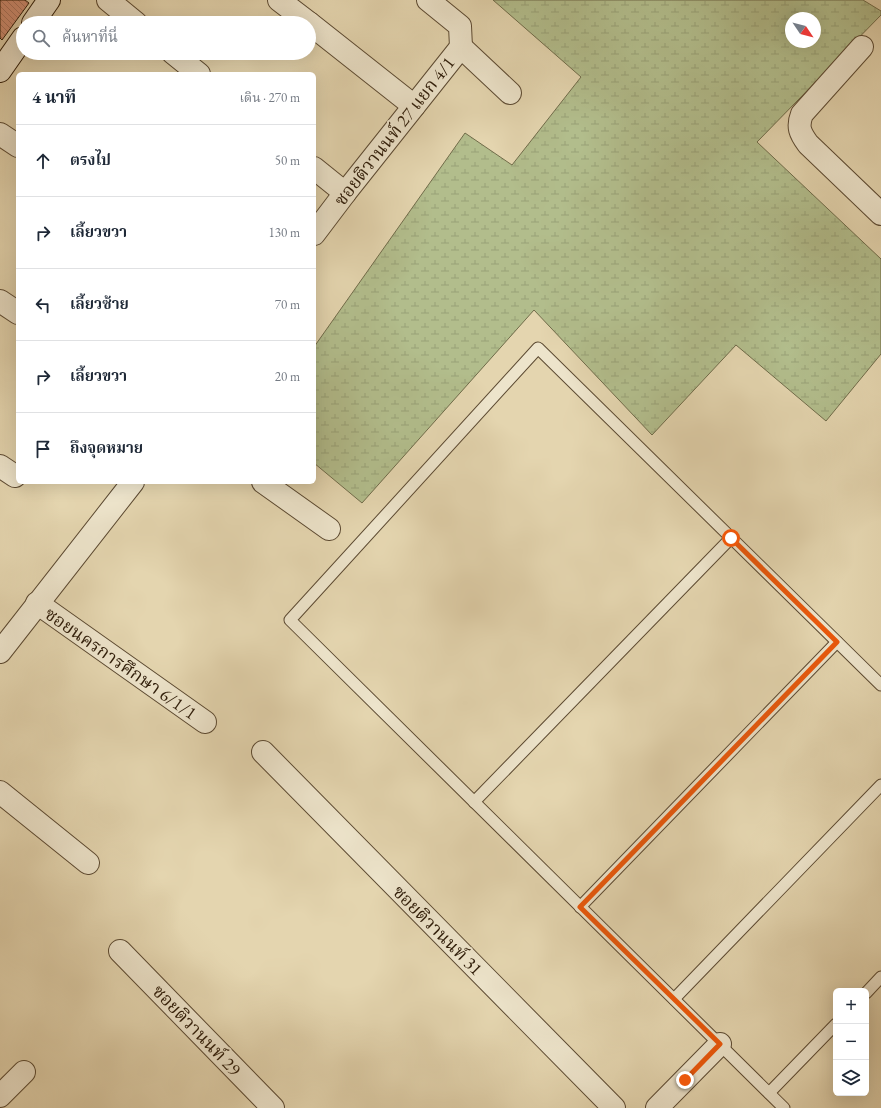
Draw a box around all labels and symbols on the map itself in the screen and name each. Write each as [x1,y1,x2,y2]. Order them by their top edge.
north arrow [785,12,821,48]
street label: ซอยติวานนท์ 27 แยก 4/1 [329,52,459,210]
route start [722,529,740,547]
street label: ซอยนครการศึกษา 6/1/1 [40,602,202,724]
street label: ซอยติวานนท์ 31 [388,880,488,980]
street label: ซอยติวานนท์ 29 [148,980,247,1081]
route end [676,1071,694,1089]

